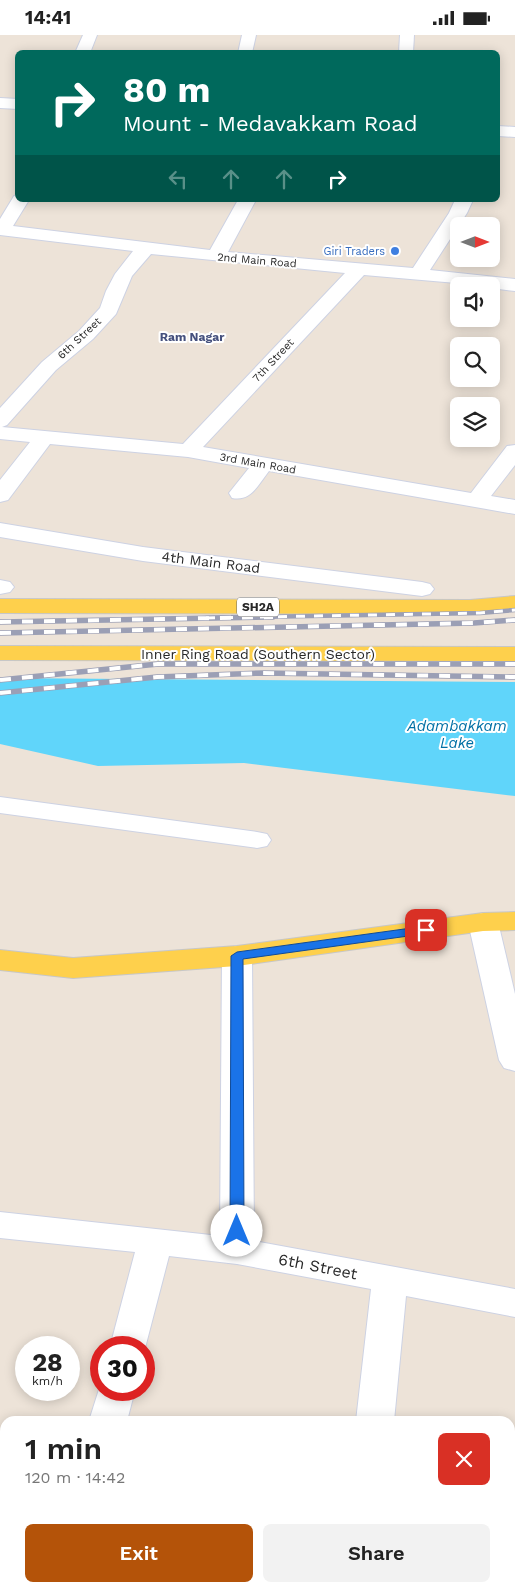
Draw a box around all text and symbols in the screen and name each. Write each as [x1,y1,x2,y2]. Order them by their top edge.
text: 14:41 [25,6,71,29]
text: 80 m [123,69,210,111]
icon: right [40,70,105,135]
text: Mount - Medavakkam Road [123,111,417,136]
icon: left [164,165,192,193]
icon: ahead [217,165,245,193]
icon: ahead [270,165,298,193]
icon: right [323,165,351,193]
north arrow [450,217,500,267]
map controls [450,217,500,447]
place label: Giri Traders [323,245,385,258]
marker: Giri Traders [389,245,401,257]
street label: 2nd Main Road [217,251,297,270]
button: sound [450,277,500,327]
street label: 6th Street [55,315,104,362]
district label: Ram Nagar [160,330,225,344]
street label: 7th Street [250,336,297,385]
button: search [450,337,500,387]
button: layers [450,397,500,447]
street label: 3rd Main Road [219,450,297,477]
street label: 4th Main Road [161,548,261,576]
road number: SH2A [237,597,279,617]
street label: Inner Ring Road (Southern Sector) [141,646,375,662]
water label: Adambakkam Lake [406,717,507,752]
pin [405,909,447,951]
icon: arrive [412,916,440,944]
position arrow [210,1204,262,1256]
street label: 6th Street [277,1250,359,1284]
speed limit sign: 30 [90,1336,155,1401]
text: 28 [32,1348,63,1377]
text: km/h [32,1374,63,1388]
text: 1 min [25,1431,102,1466]
button: close [438,1433,490,1485]
text: 120 m · 14:42 [25,1468,125,1487]
button: Exit [25,1524,253,1582]
button: Share [263,1524,490,1582]

